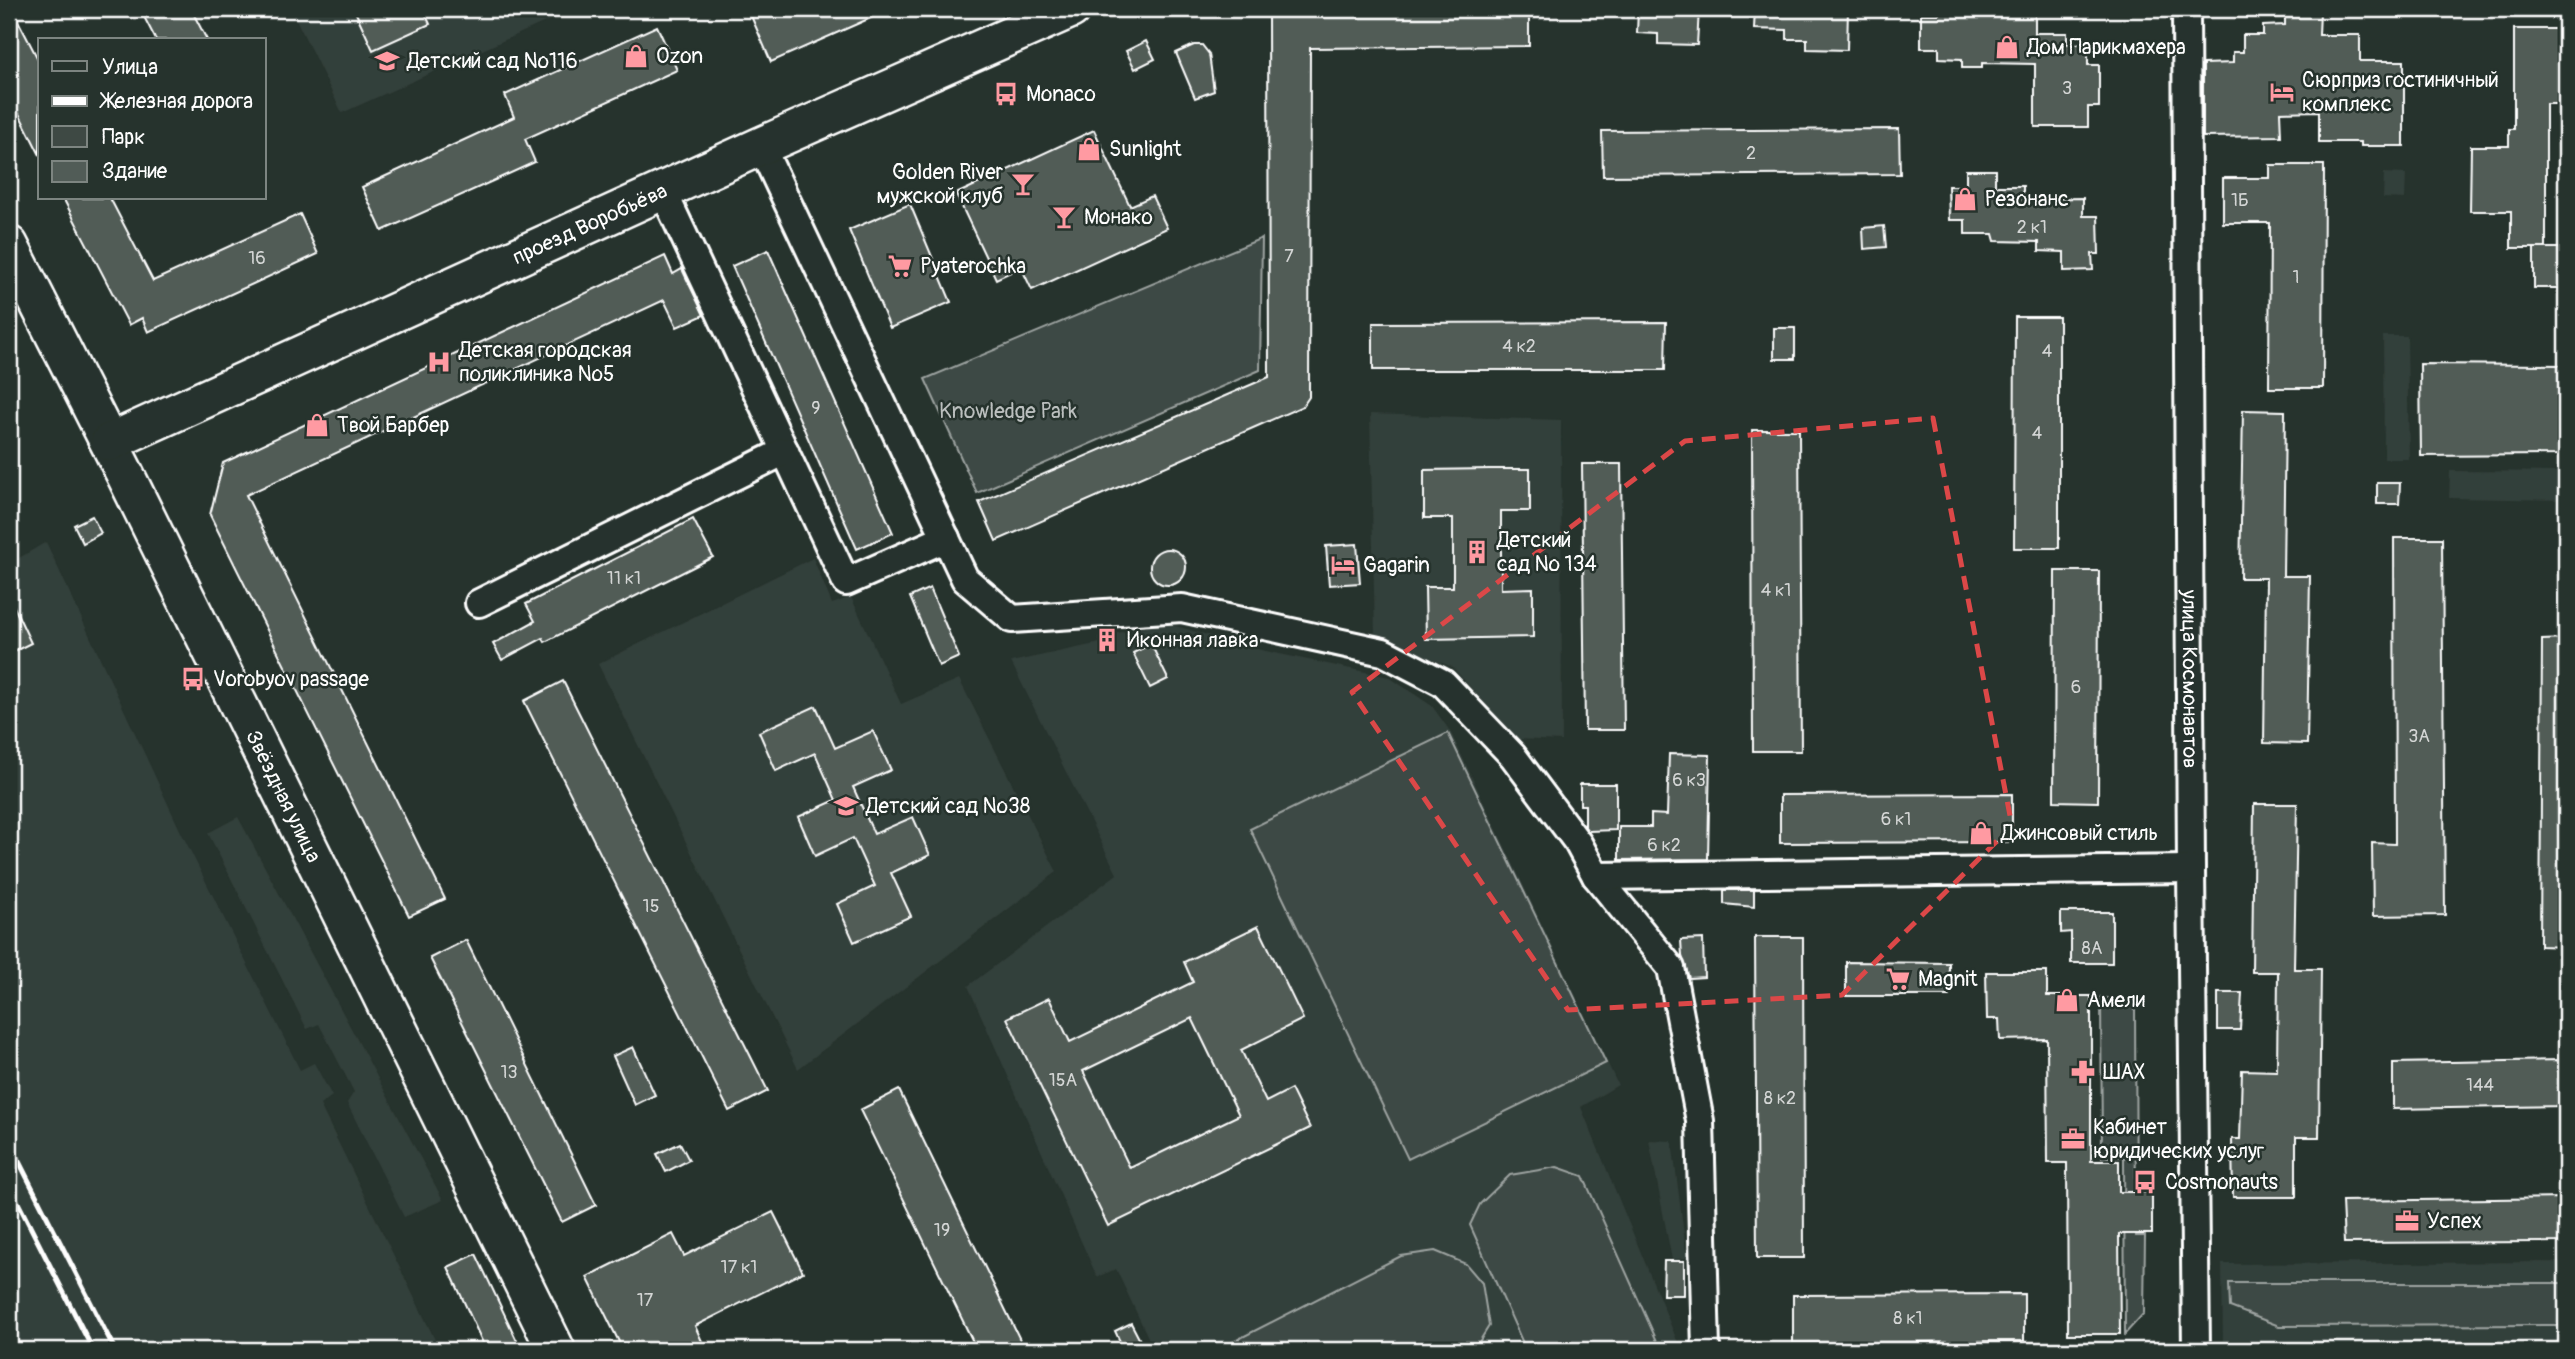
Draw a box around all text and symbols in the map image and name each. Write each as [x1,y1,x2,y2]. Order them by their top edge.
shop icon: Дом Парикмахера [1993,33,2021,61]
place label: Дом Парикмахера [2026,34,2186,61]
legend [38,38,266,200]
shop icon: Ozon [622,42,650,70]
place label: Ozon [656,43,703,70]
school or university icon: Детский сад №116 [373,47,401,75]
place label: Детский сад №116 [406,48,578,75]
text: Улица [102,54,158,81]
place label: Сюрприз гостиничный комплекс [2302,67,2499,118]
house number: 3 [2062,77,2072,100]
hotel icon: Сюрприз гостиничный комплекс [2268,78,2296,106]
bus stop icon: Monaco [992,80,1020,108]
place label: Monaco [1026,81,1096,108]
text: Железная дорога [99,88,253,115]
text: Парк [102,124,145,151]
shop icon: Sunlight [1075,135,1103,163]
place label: Sunlight [1109,136,1182,163]
house number: 2 [1746,142,1756,165]
text: Здание [102,158,168,185]
place label: Golden River мужской клуб [876,159,1003,210]
bar icon: Golden River мужской клуб [1009,170,1037,198]
street label: проезд Воробьёва [508,177,671,271]
shop icon: Резонанс [1951,185,1979,213]
place label: Резонанс [1985,186,2069,213]
house number: 1Б [2231,189,2249,212]
bar icon: Монако [1050,203,1078,231]
place label: Монако [1084,204,1153,231]
house number: 2 к1 [2017,216,2047,239]
house number: 7 [1284,245,1294,268]
house number: 16 [248,247,266,270]
supermarket icon: Pyaterochka [886,252,914,280]
place label: Pyaterochka [920,253,1026,280]
house number: 1 [2292,266,2300,289]
house number: 4 к2 [1502,335,1536,358]
place label: Детская городская поликлиника №5 [458,337,632,388]
house number: 4 [2042,340,2053,363]
hospital icon: Детская городская поликлиника №5 [425,348,453,376]
house number: 9 [811,397,821,420]
park label: Knowledge Park [939,398,1077,425]
shop icon: Твой Барбер [303,411,331,439]
place label: Твой Барбер [337,412,450,439]
house number: 4 [2032,422,2043,445]
place label: Детский сад № 134 [1496,527,1597,578]
building icon: Детский сад № 134 [1463,538,1491,566]
hotel icon: Gagarin [1329,551,1357,579]
place label: Gagarin [1363,552,1430,579]
house number: 11 к1 [607,567,641,590]
house number: 4 к1 [1761,579,1791,602]
street label: улица Космонавтов [2176,589,2204,768]
building icon: Иконная лавка [1093,626,1121,654]
place label: Иконная лавка [1127,627,1259,654]
bus stop icon: Vorobyov passage [179,665,207,693]
place label: Vorobyov passage [213,666,370,693]
house number: 6 [2071,676,2081,699]
house number: 3А [2408,725,2430,748]
street label: Звёздная улица [240,726,328,867]
house number: 6 к3 [1672,769,1706,792]
school or university icon: Детский сад №38 [832,792,860,820]
place label: Детский сад №38 [865,793,1030,820]
house number: 6 к1 [1881,808,1911,831]
shop icon: Джинсовый стиль [1967,819,1995,847]
place label: Джинсовый стиль [2000,820,2158,847]
house number: 6 к2 [1647,834,1681,857]
house number: 15 [643,895,659,918]
house number: 8А [2082,937,2103,960]
supermarket icon: Magnit [1884,965,1912,993]
place label: Magnit [1918,966,1978,993]
shop icon: Амели [2053,986,2081,1014]
place label: Амели [2087,987,2145,1014]
pharmacy icon: ШАХ [2069,1058,2097,1086]
place label: ШАХ [2103,1059,2145,1086]
house number: 13 [500,1061,518,1084]
house number: 15А [1049,1069,1078,1092]
house number: 144 [2466,1074,2495,1097]
house number: 8 к2 [1764,1087,1796,1110]
place label: Кабинет юридических услуг [2093,1114,2264,1165]
office icon: Кабинет юридических услуг [2059,1125,2087,1153]
bus stop icon: Cosmonauts [2131,1168,2159,1196]
place label: Cosmonauts [2165,1169,2279,1196]
office icon: Успех [2393,1207,2421,1235]
place label: Успех [2427,1208,2482,1235]
house number: 19 [934,1219,950,1242]
house number: 17 к1 [721,1256,757,1279]
house number: 17 [637,1289,654,1312]
house number: 8 к1 [1893,1307,1923,1330]

